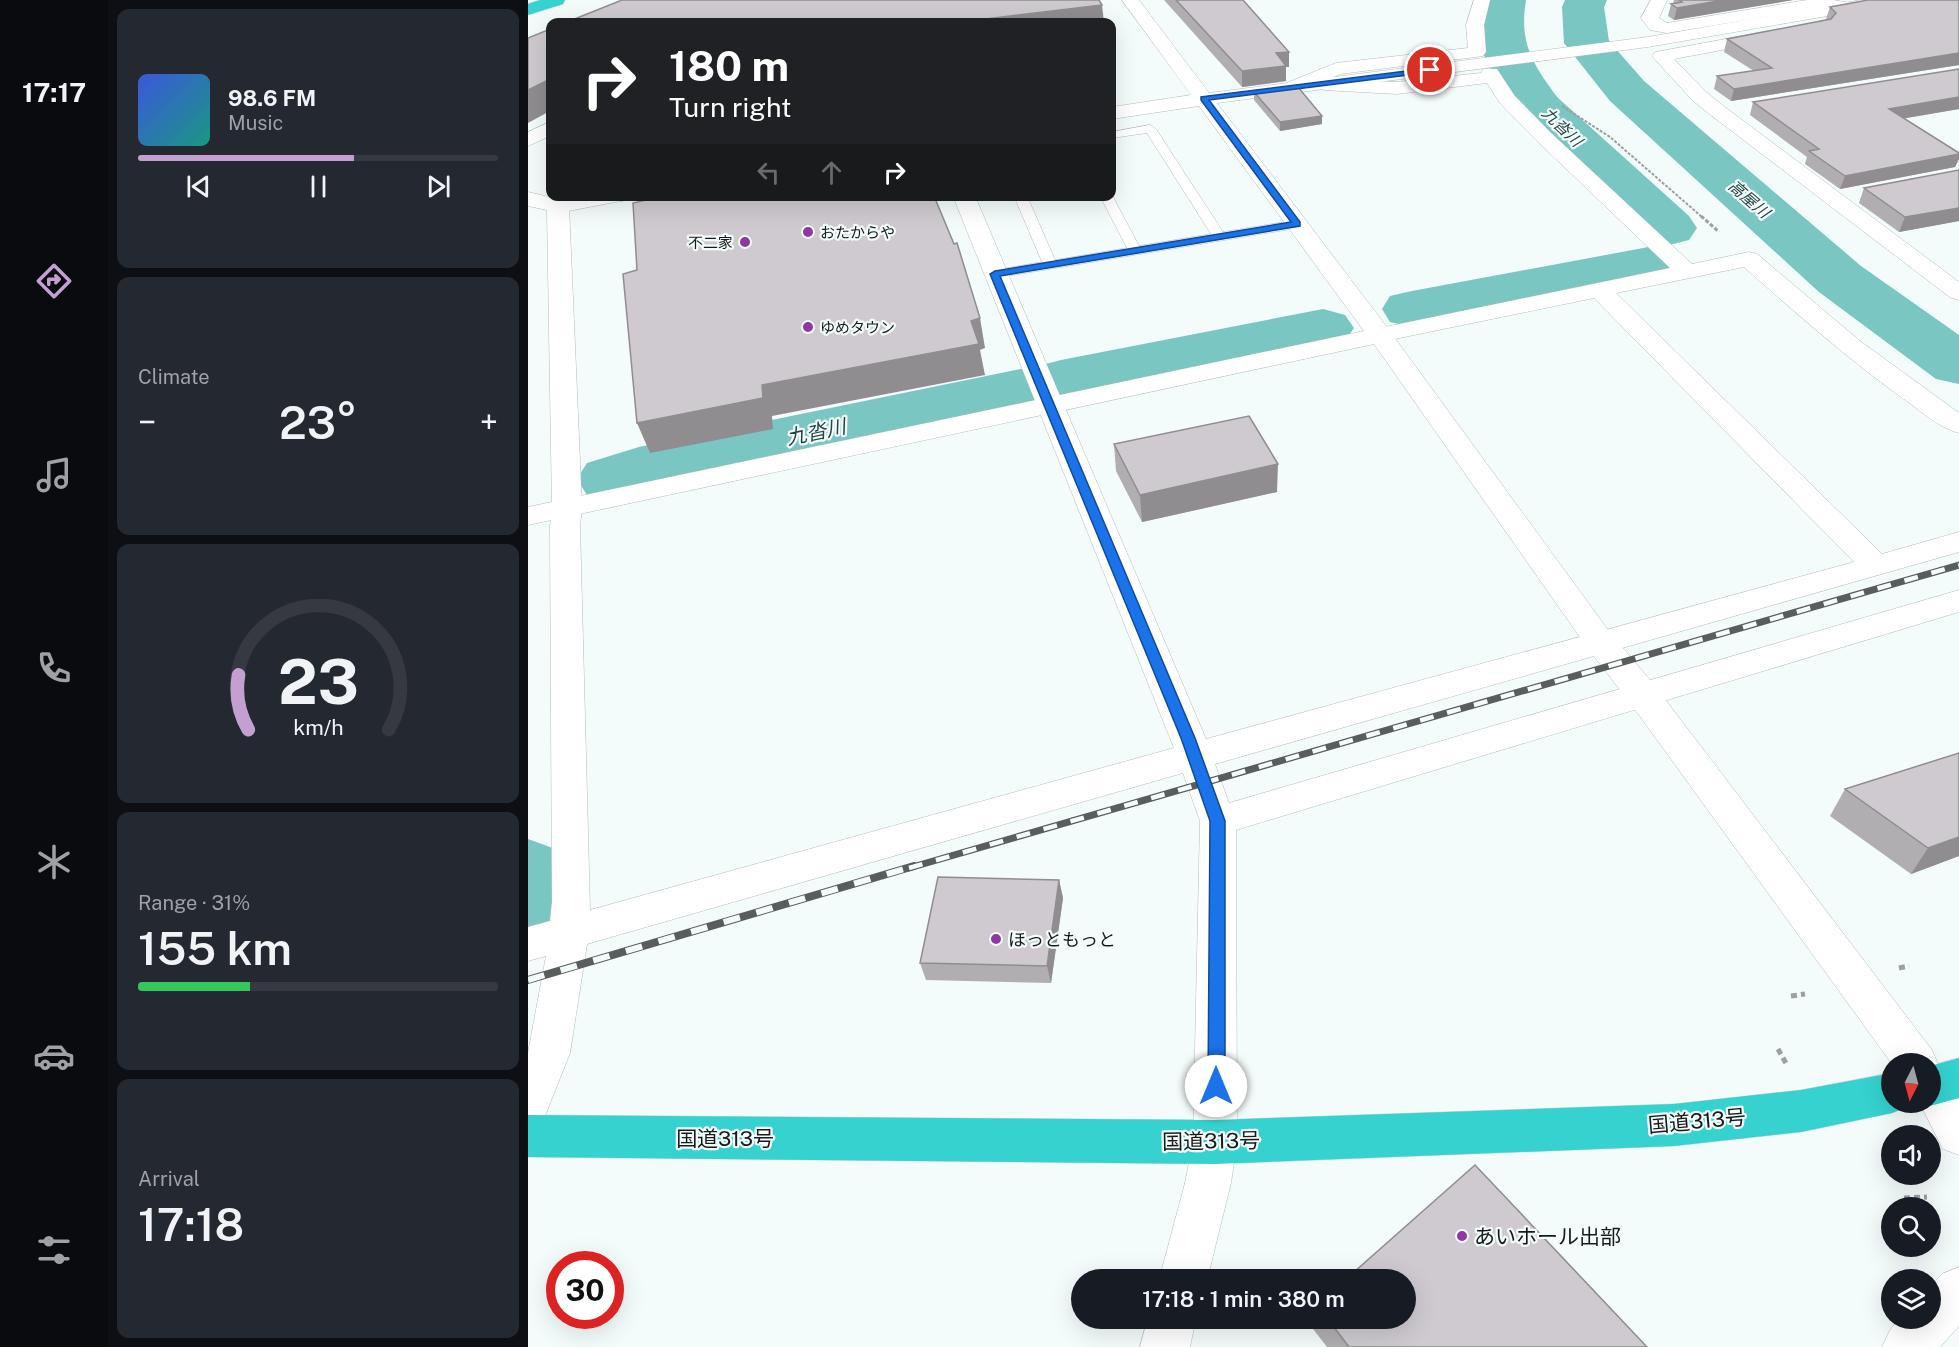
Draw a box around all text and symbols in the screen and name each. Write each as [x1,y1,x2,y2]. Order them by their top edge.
text: 180 m [669,41,789,90]
icon: right [570,42,648,120]
pin [1404,44,1455,95]
icon: arrive [1413,53,1446,86]
text: 17:17 [22,76,86,108]
text: 98.6 FM [228,85,316,111]
text: Turn right [669,91,792,123]
water label: 九沓川 [1538,103,1587,152]
text: Music [228,111,283,135]
icon: left [752,156,785,189]
icon: ahead [815,156,848,189]
icon: right [878,156,911,189]
icon: previous [182,170,215,203]
icon: pause [302,170,335,203]
icon: next [422,170,455,203]
water label: 高屋川 [1725,176,1775,223]
place label: おたからや [820,224,895,241]
marker: おたからや [801,225,815,239]
place label: 不二家 [688,234,733,251]
marker: 不二家 [738,235,752,249]
icon: directions [33,260,75,302]
place label: ゆめタウン [820,319,895,336]
marker: ゆめタウン [801,320,815,334]
text: Climate [138,365,210,389]
text: 23° [279,396,357,449]
text: − [138,403,156,441]
text: + [480,403,498,441]
water label: 九沓川 [784,414,850,450]
icon: music [33,454,75,496]
text: 23 [277,646,359,719]
icon: phone [33,647,75,689]
text: km/h [293,716,343,741]
icon: climate [33,841,75,883]
text: Range · 31% [138,891,250,915]
text: 155 km [138,922,292,975]
place label: ほっともっと [1008,929,1116,950]
marker: ほっともっと [989,932,1003,946]
icon: car [33,1035,75,1077]
north arrow [1881,1053,1941,1113]
map controls [1881,1053,1941,1329]
position arrow [1184,1054,1248,1118]
street label: 国道313号 [1647,1104,1747,1138]
button: sound [1881,1125,1941,1185]
street label: 国道313号 [676,1126,774,1151]
street label: 国道313号 [1162,1128,1260,1154]
text: Arrival [138,1167,200,1191]
button: search [1881,1197,1941,1257]
text: 17:18 [138,1198,244,1251]
place label: あいホール出部 [1474,1224,1621,1249]
icon: filters [33,1229,75,1271]
marker: あいホール出部 [1455,1229,1469,1243]
speed limit sign: 30 [546,1251,624,1329]
button: layers [1881,1269,1941,1329]
text: 17:18 · 1 min · 380 m [1142,1286,1345,1312]

